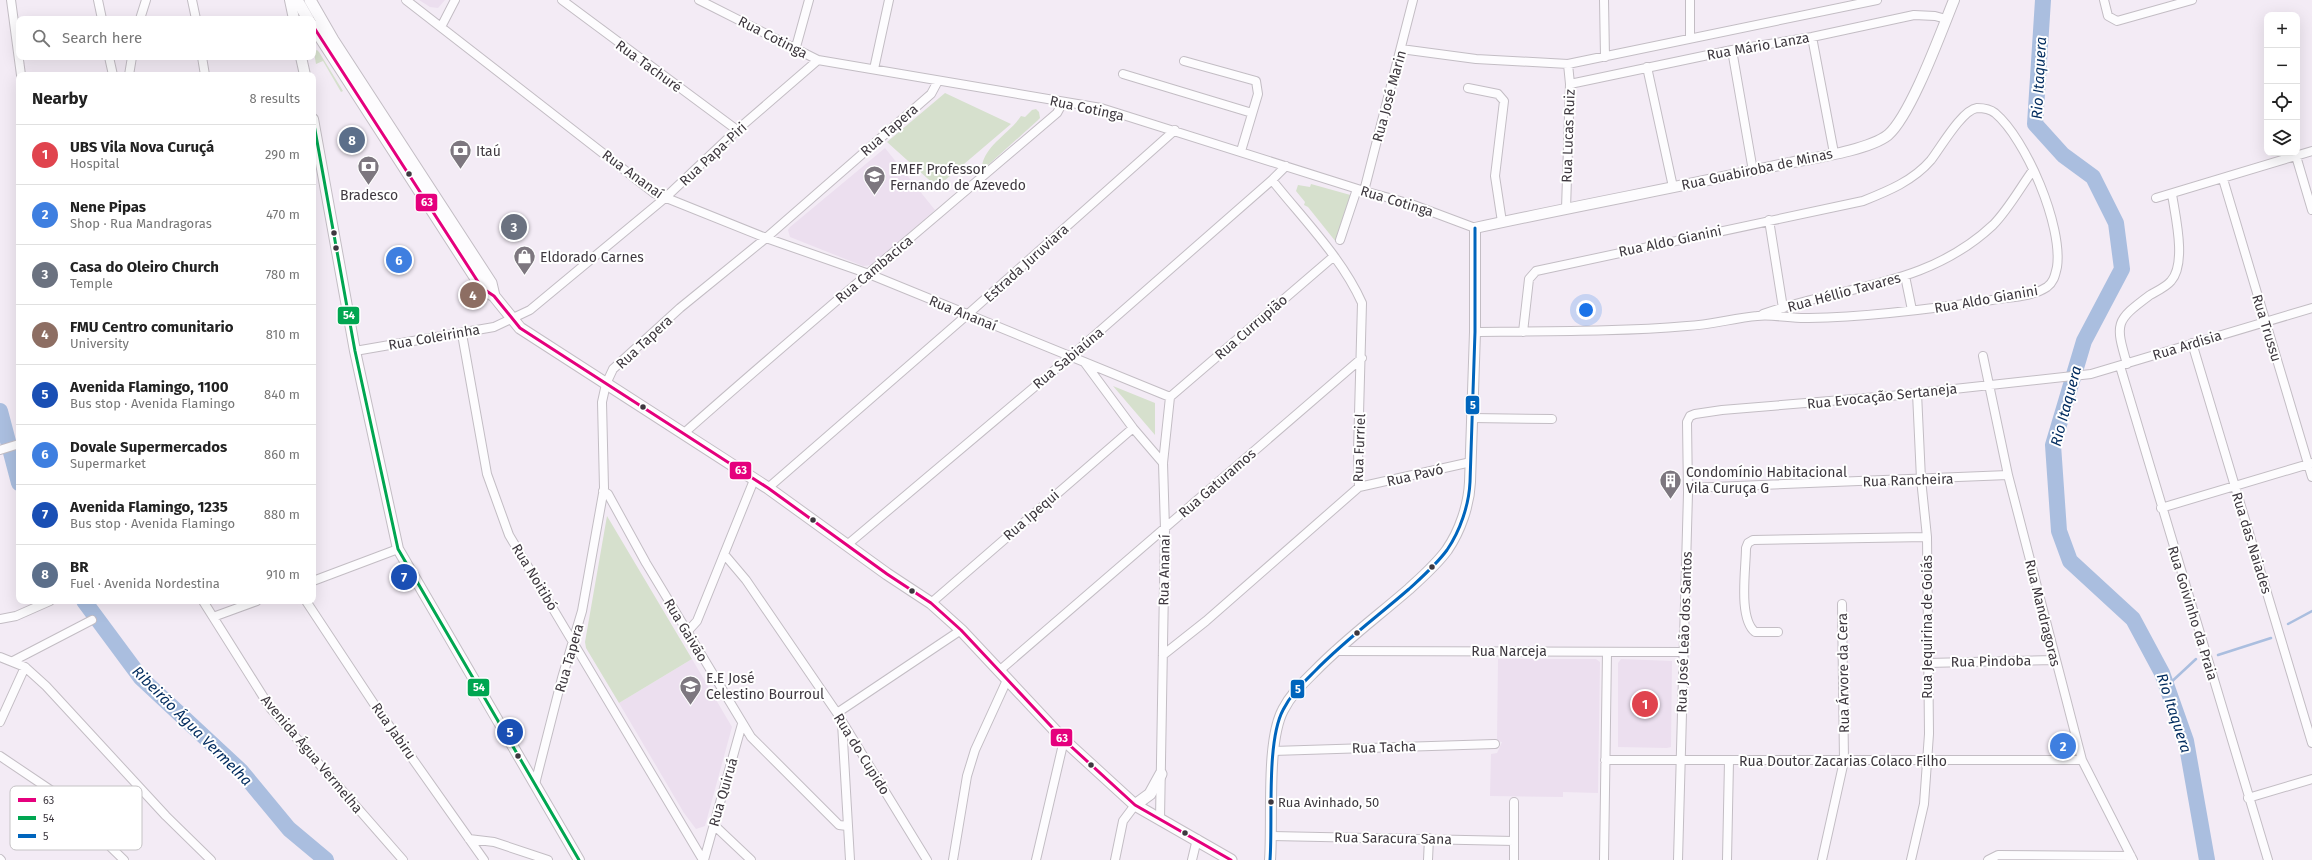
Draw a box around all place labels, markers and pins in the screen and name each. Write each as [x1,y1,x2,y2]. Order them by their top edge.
pin: 8 [339,125,365,155]
bank icon: Itaú [448,138,474,171]
place label: Itaú [476,143,501,160]
bank icon: Bradesco [356,154,382,187]
place label: EMEF Professor Fernando de Azevedo [890,161,1026,194]
school or university icon: EMEF Professor Fernando de Azevedo [862,164,888,197]
unlabelled marker [404,169,414,179]
place label: Bradesco [340,187,398,204]
pin: 3 [501,212,527,242]
unlabelled marker [329,228,339,238]
unlabelled marker [331,243,341,253]
shop icon: Eldorado Carnes [511,244,537,277]
pin: 6 [386,245,412,275]
place label: Eldorado Carnes [540,249,644,266]
pin: 4 [460,280,486,310]
unlabelled marker [638,402,648,412]
place label: Condomínio Habitacional Vila Curuça G [1686,464,1847,497]
building icon: Condomínio Habitacional Vila Curuça G [1658,467,1684,500]
unlabelled marker [808,515,818,525]
pin: 7 [391,562,417,592]
unlabelled marker [1427,562,1437,572]
unlabelled marker [907,586,917,596]
unlabelled marker [1352,628,1362,638]
place label: E.E José Celestino Bourroul [706,670,824,703]
school or university icon: E.E José Celestino Bourroul [678,673,704,706]
pin: 1 [1632,689,1658,719]
pin: 5 [497,717,523,747]
pin: 2 [2050,731,2076,761]
unlabelled marker [513,751,523,761]
unlabelled marker [1086,760,1096,770]
place label: Rua Avinhado, 50 [1278,795,1379,810]
marker: Rua Avinhado, 50 [1266,797,1276,807]
unlabelled marker [1180,828,1190,838]

